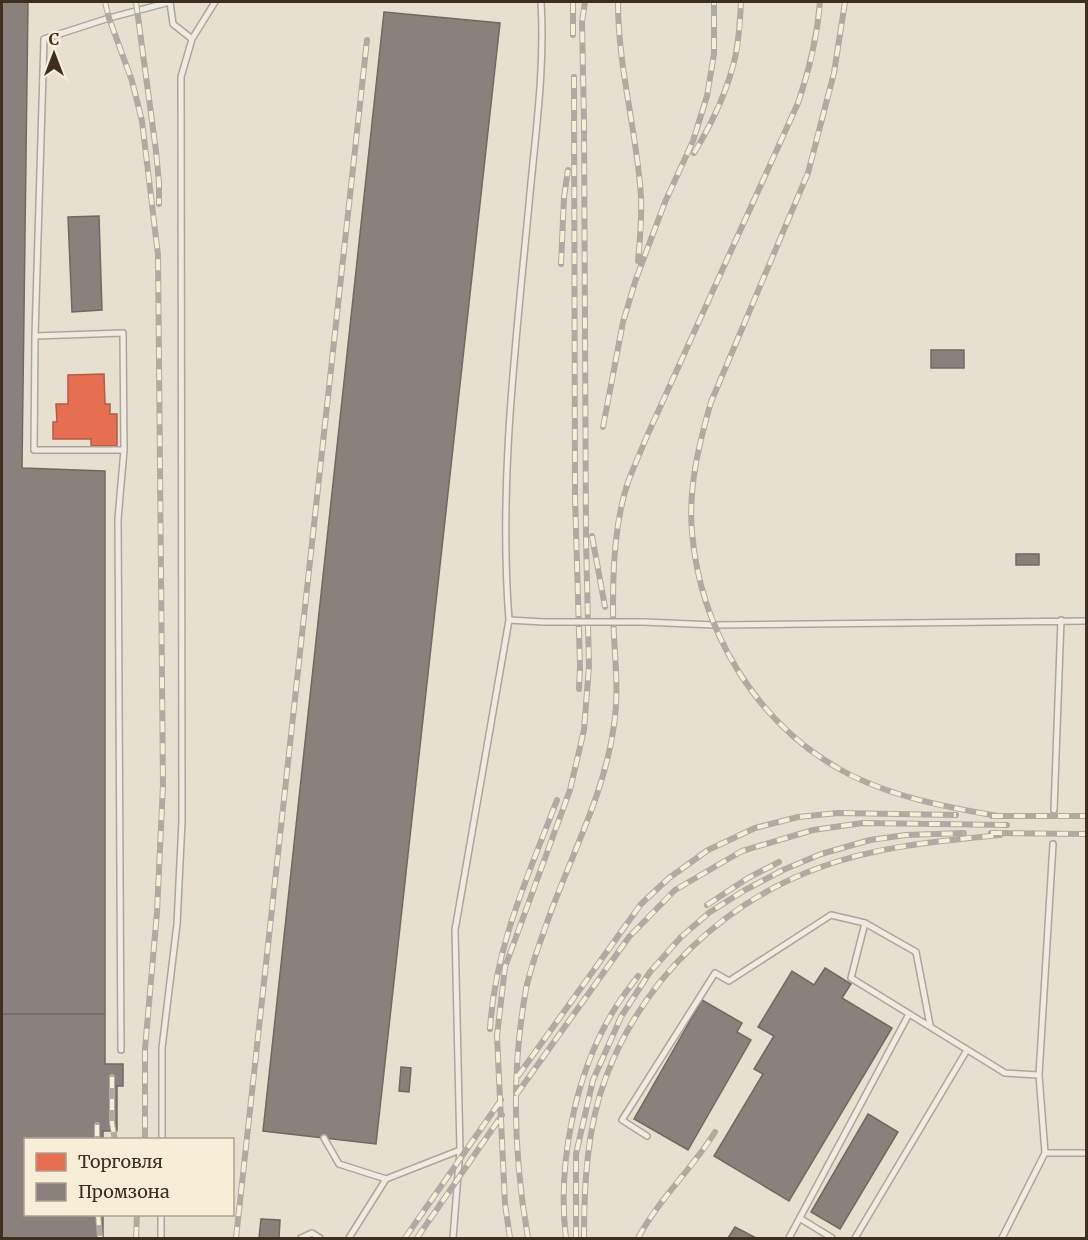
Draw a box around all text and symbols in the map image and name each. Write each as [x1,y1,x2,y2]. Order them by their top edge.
north arrow [24,24,84,84]
text: С [49,29,59,49]
legend [24,1138,234,1216]
text: Торговля [78,1150,163,1173]
text: Промзона [78,1180,170,1203]

